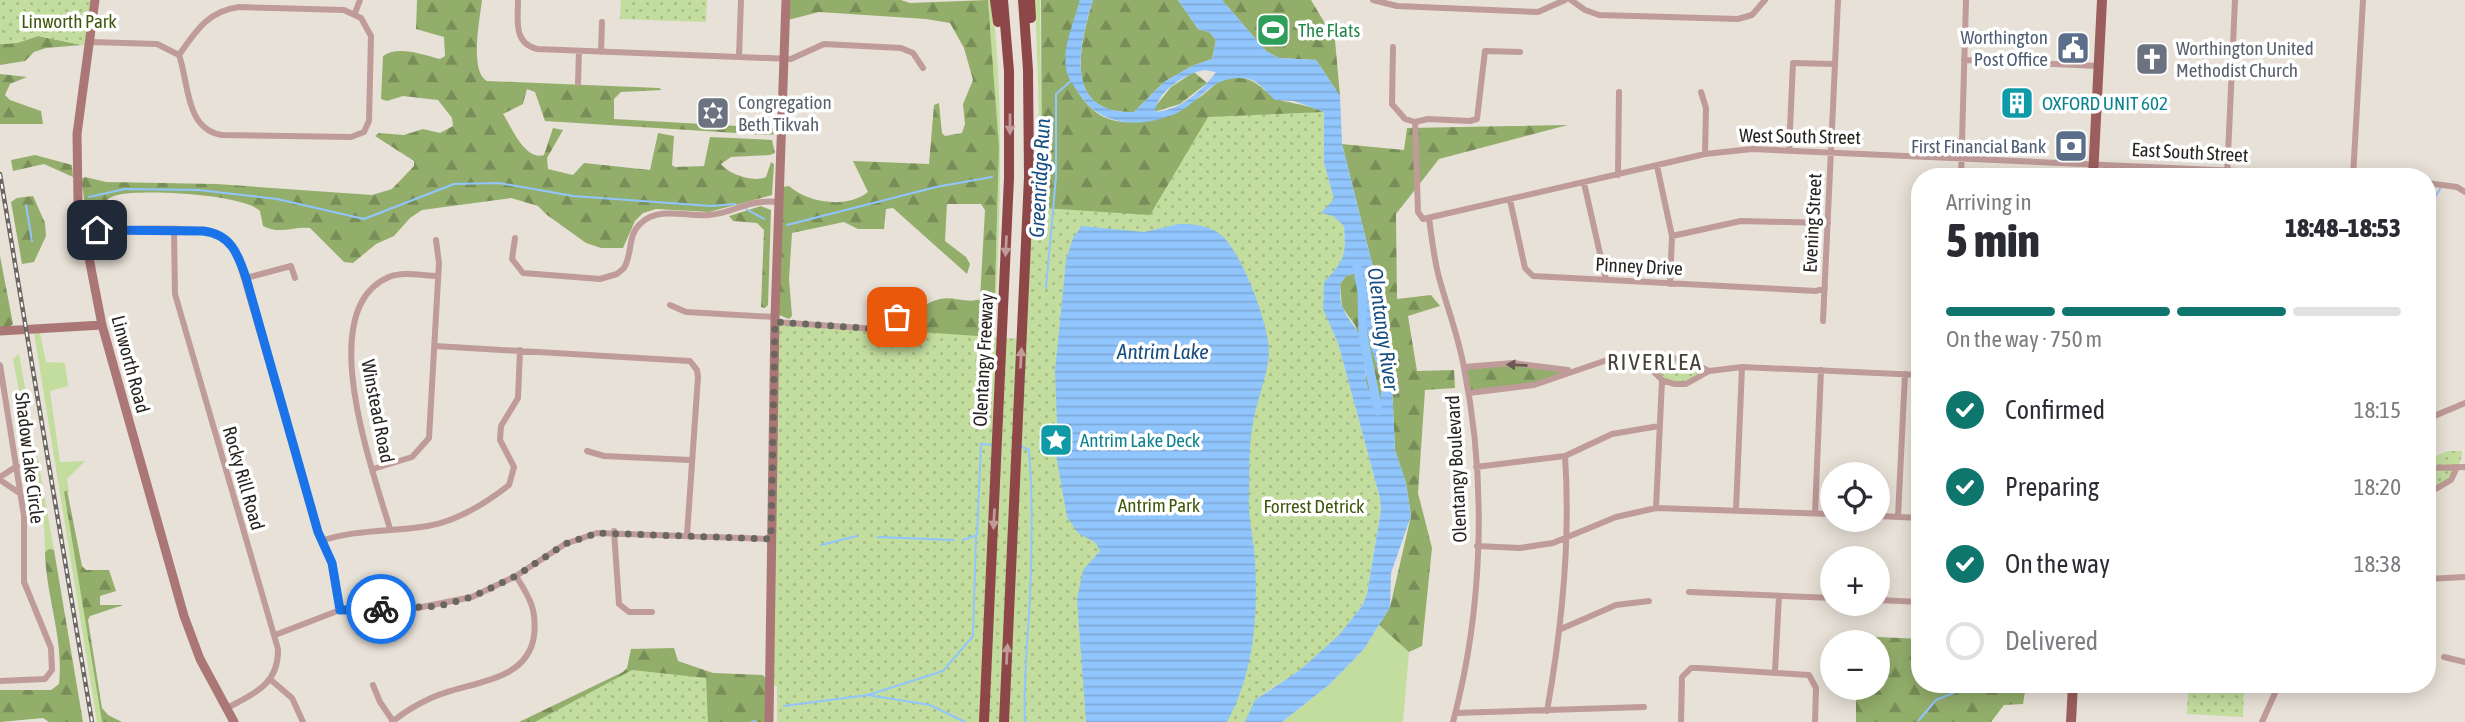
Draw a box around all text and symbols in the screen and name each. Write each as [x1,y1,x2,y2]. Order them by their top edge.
park label: Linworth Park [21,10,117,32]
sports icon: The Flats [1254,11,1292,49]
place label: The Flats [1298,19,1360,41]
place label: Worthington Post Office [1961,26,2048,70]
public building icon: Worthington Post Office [2054,29,2092,67]
place label: Worthington United Methodist Church [2176,37,2314,81]
church icon: Worthington United Methodist Church [2133,40,2171,78]
building icon: OXFORD UNIT 602 [1998,84,2036,122]
place label: Congregation Beth Tikvah [738,91,832,135]
place label: OXFORD UNIT 602 [2042,92,2168,114]
synagogue icon: Congregation Beth Tikvah [694,94,732,132]
one-way arrow [1004,114,1016,136]
water label: Greenridge Run [1024,118,1054,238]
street label: West South Street [1739,124,1861,148]
bank icon: First Financial Bank [2052,127,2090,165]
place label: First Financial Bank [1911,135,2047,157]
street label: East South Street [2131,138,2249,166]
street label: Evening Street [1798,173,1826,273]
text: Arriving in [1946,189,2032,215]
pin [67,200,127,260]
icon: home [78,211,116,249]
text: 18:48–18:53 [2285,213,2401,243]
text: 5 min [1946,214,2040,267]
one-way arrow [1001,235,1012,257]
street label: Pinney Drive [1595,253,1683,279]
water label: Olentangy River [1363,266,1405,393]
pin [867,287,927,347]
street label: Olentangy Freeway [969,293,997,427]
icon: bag [878,298,916,336]
street label: Linworth Road [107,313,155,415]
text: On the way · 750 m [1946,326,2102,352]
water label: Antrim Lake [1116,339,1209,363]
one-way arrow [1015,347,1026,369]
district label: RIVERLEA [1607,349,1703,375]
street label: Winstead Road [357,358,399,464]
one-way arrow [1506,359,1528,370]
street label: Shadow Lake Circle [11,391,49,525]
icon: check [1946,391,1984,429]
street label: Olentangy Boulevard [1441,395,1471,543]
text: Confirmed [2005,395,2105,425]
text: 18:15 [2354,397,2401,423]
place icon: Antrim Lake Deck [1037,421,1075,459]
street label: Rocky Rill Road [219,424,269,532]
place label: Antrim Lake Deck [1080,429,1201,451]
map controls [1820,462,1890,700]
button: locate [1820,462,1890,532]
icon: check [1946,468,1984,506]
text: Preparing [2005,472,2099,502]
text: 18:20 [2354,474,2401,500]
park label: Antrim Park [1118,494,1201,516]
park label: Forrest Detrick [1264,495,1365,517]
one-way arrow [988,508,999,530]
icon: check [1946,545,1984,583]
button: + [1820,546,1890,616]
text: On the way [2005,549,2110,579]
text: 18:38 [2354,551,2401,577]
courier [346,574,416,644]
icon: bike [362,590,400,628]
text: Delivered [2005,626,2098,656]
button: − [1820,630,1890,700]
one-way arrow [1001,643,1012,665]

